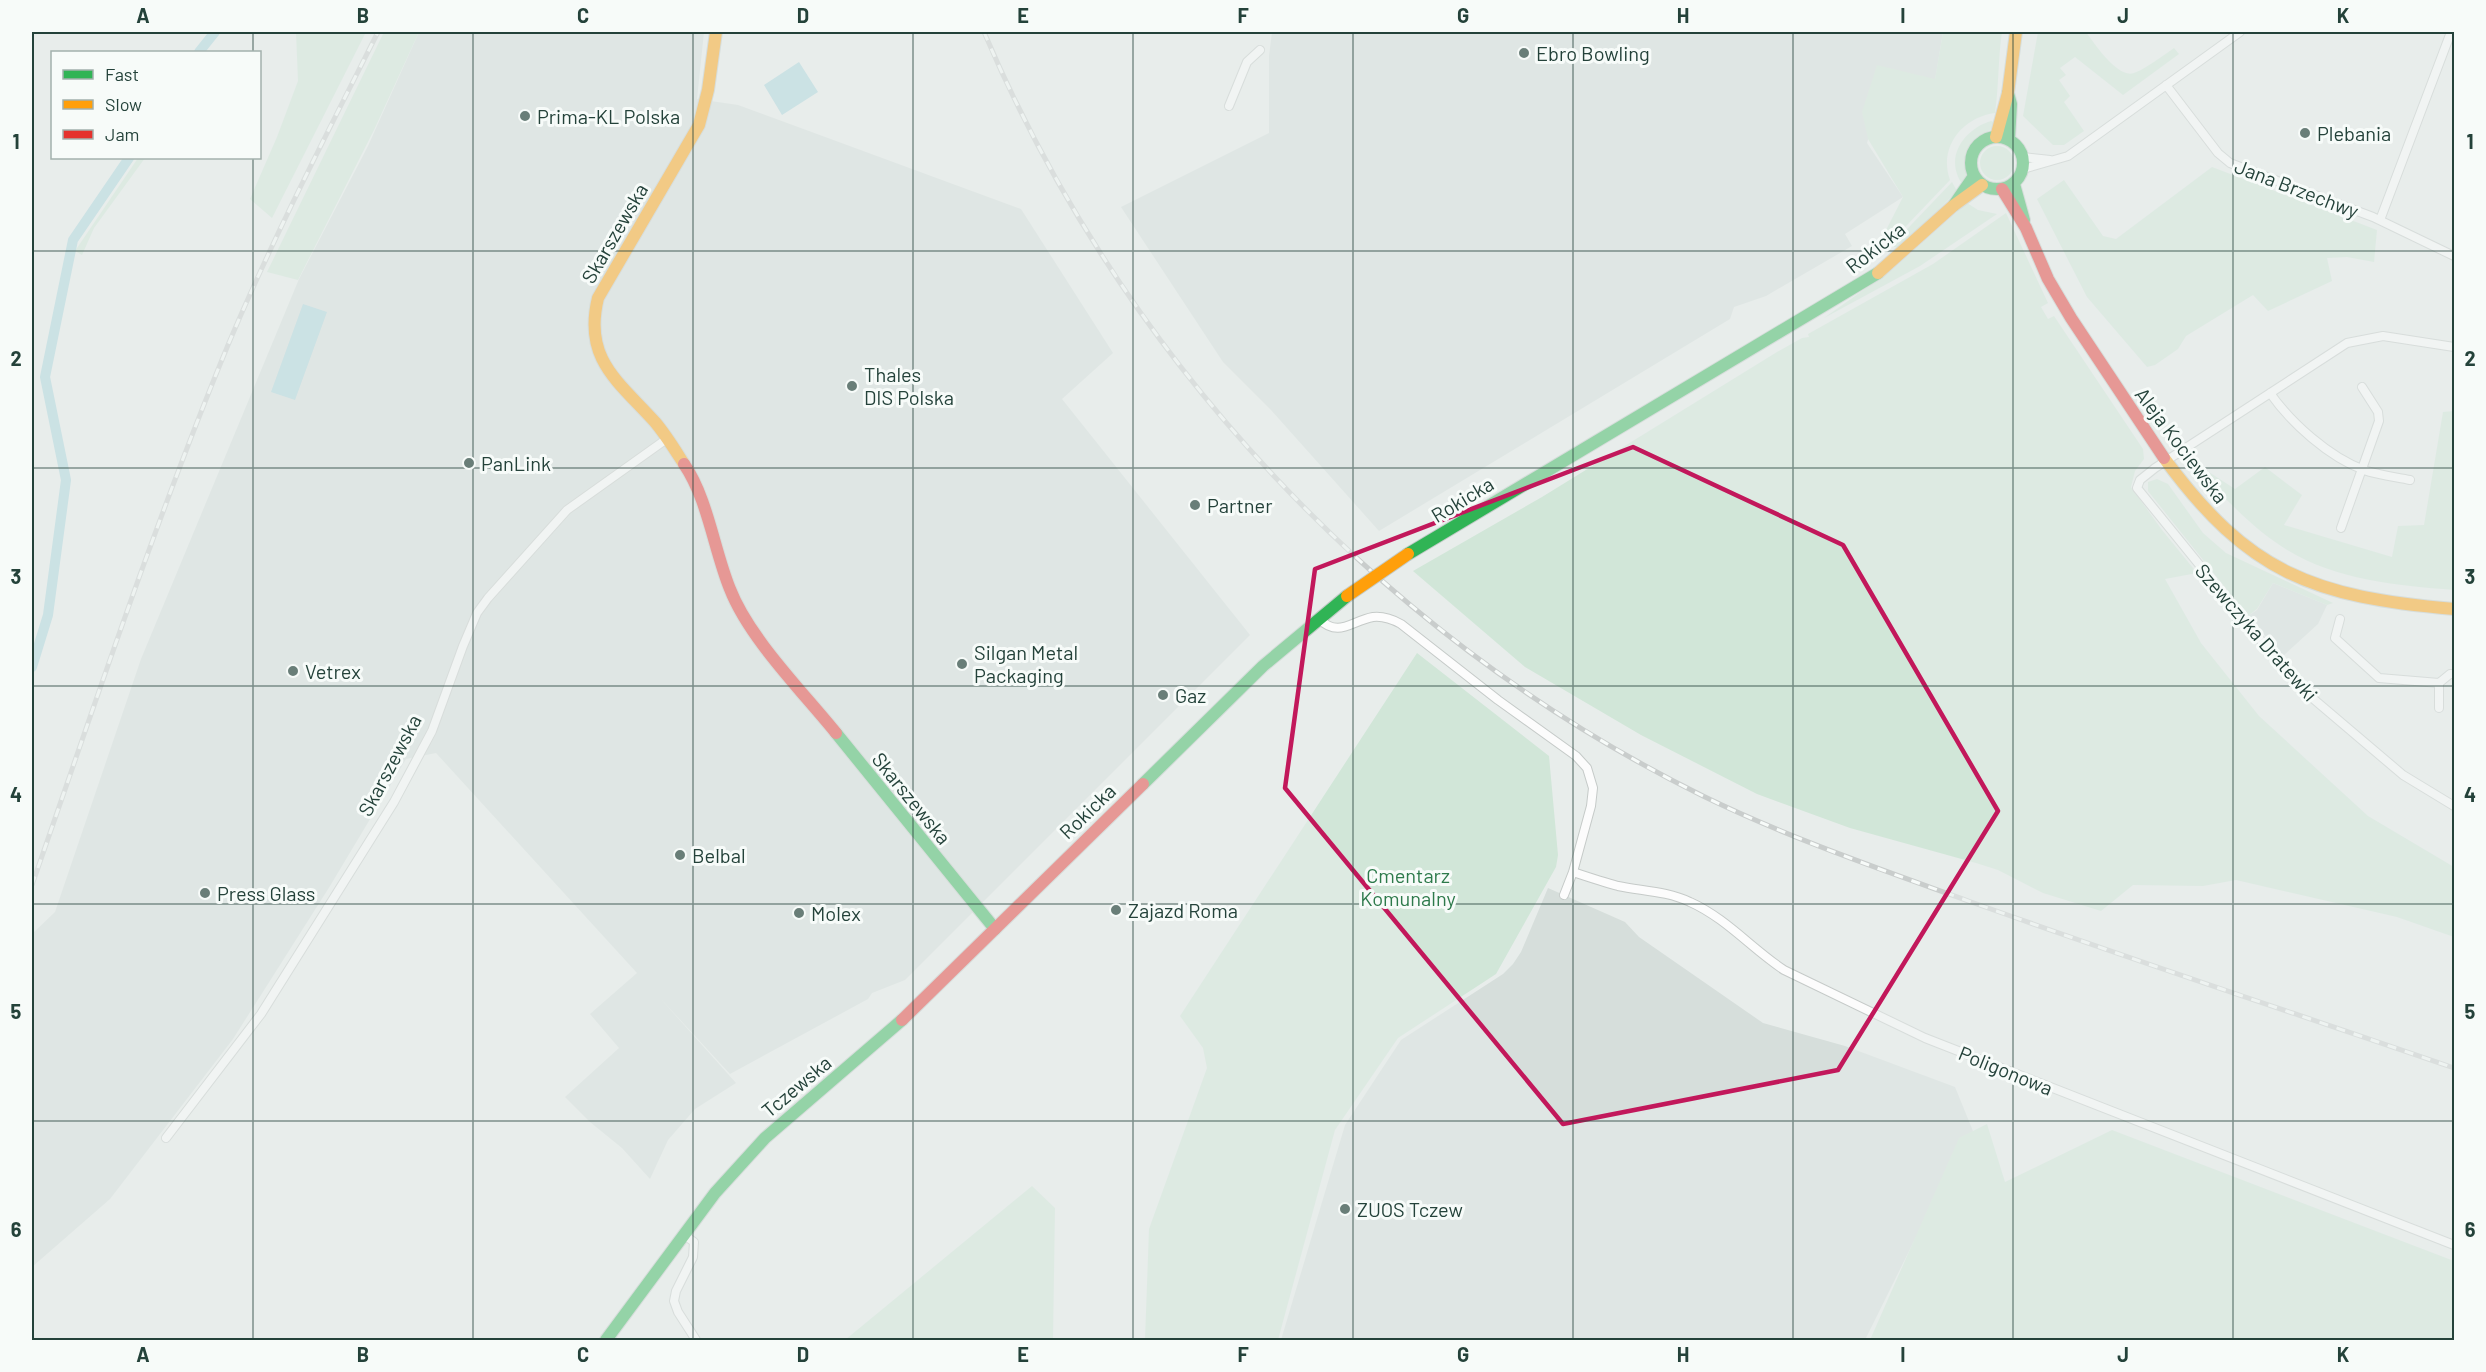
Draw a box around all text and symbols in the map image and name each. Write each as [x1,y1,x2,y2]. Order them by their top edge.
text: A [136,3,150,27]
text: B [357,3,369,27]
text: C [577,3,589,27]
text: D [797,3,809,27]
text: E [1017,3,1029,27]
text: F [1237,3,1249,27]
text: G [1457,3,1469,27]
text: H [1677,3,1689,27]
text: I [1900,3,1906,27]
text: J [2117,3,2129,27]
text: K [2337,3,2350,27]
place label: Ebro Bowling [1536,41,1650,65]
marker: Ebro Bowling [1517,46,1531,60]
legend [51,51,261,159]
text: Fast [105,63,139,85]
text: Slow [105,93,142,115]
place label: Prima-KL Polska [537,104,680,128]
marker: Prima-KL Polska [518,109,532,123]
place label: Plebania [2317,121,2391,145]
text: Jam [105,123,139,145]
marker: Plebania [2298,126,2312,140]
text: 1 [12,129,20,153]
text: 1 [2466,129,2474,153]
street label: Jana Brzechwy [2232,153,2362,223]
street label: Skarszewska [576,179,652,287]
street label: Rokicka [1841,216,1909,278]
text: 2 [10,346,22,370]
text: 2 [2464,346,2476,370]
place label: Thales DIS Polska [864,362,954,409]
marker: Thales DIS Polska [845,379,859,393]
street label: Aleja Kociewska [2131,382,2233,508]
place label: PanLink [481,451,551,475]
marker: PanLink [462,456,476,470]
street label: Rokicka [1426,471,1498,527]
place label: Partner [1207,493,1272,517]
marker: Partner [1188,498,1202,512]
street label: Szewczyka Dratewki [2191,558,2323,706]
text: 3 [11,564,21,588]
text: 3 [2465,564,2475,588]
place label: Silgan Metal Packaging [974,640,1078,687]
marker: Silgan Metal Packaging [955,657,969,671]
place label: Vetrex [305,659,361,683]
marker: Vetrex [286,664,300,678]
place label: Gaz [1175,683,1206,707]
marker: Gaz [1156,688,1170,702]
street label: Skarszewska [352,710,426,820]
street label: Skarszewska [868,747,956,849]
street label: Rokicka [1054,779,1120,843]
text: 4 [10,782,22,806]
text: 4 [2464,782,2476,806]
place label: Belbal [692,843,746,867]
marker: Belbal [673,848,687,862]
park label: Cmentarz Komunalny [1360,863,1456,910]
place label: Press Glass [217,881,315,905]
marker: Press Glass [198,886,212,900]
place label: Zajazd Roma [1128,898,1238,922]
place label: Molex [811,901,861,925]
marker: Zajazd Roma [1109,903,1123,917]
marker: Molex [792,906,806,920]
text: 5 [11,999,22,1023]
text: 5 [2465,999,2476,1023]
street label: Poligonowa [1955,1040,2057,1100]
street label: Tczewska [756,1050,836,1122]
place label: ZUOS Tczew [1357,1197,1463,1221]
marker: ZUOS Tczew [1338,1202,1352,1216]
text: 6 [11,1217,22,1241]
text: 6 [2465,1217,2476,1241]
text: A [136,1342,150,1366]
text: B [357,1342,369,1366]
text: C [577,1342,589,1366]
text: D [797,1342,809,1366]
text: E [1017,1342,1029,1366]
text: F [1237,1342,1249,1366]
text: G [1457,1342,1469,1366]
text: H [1677,1342,1689,1366]
text: I [1900,1342,1906,1366]
text: J [2117,1342,2129,1366]
text: K [2337,1342,2350,1366]

